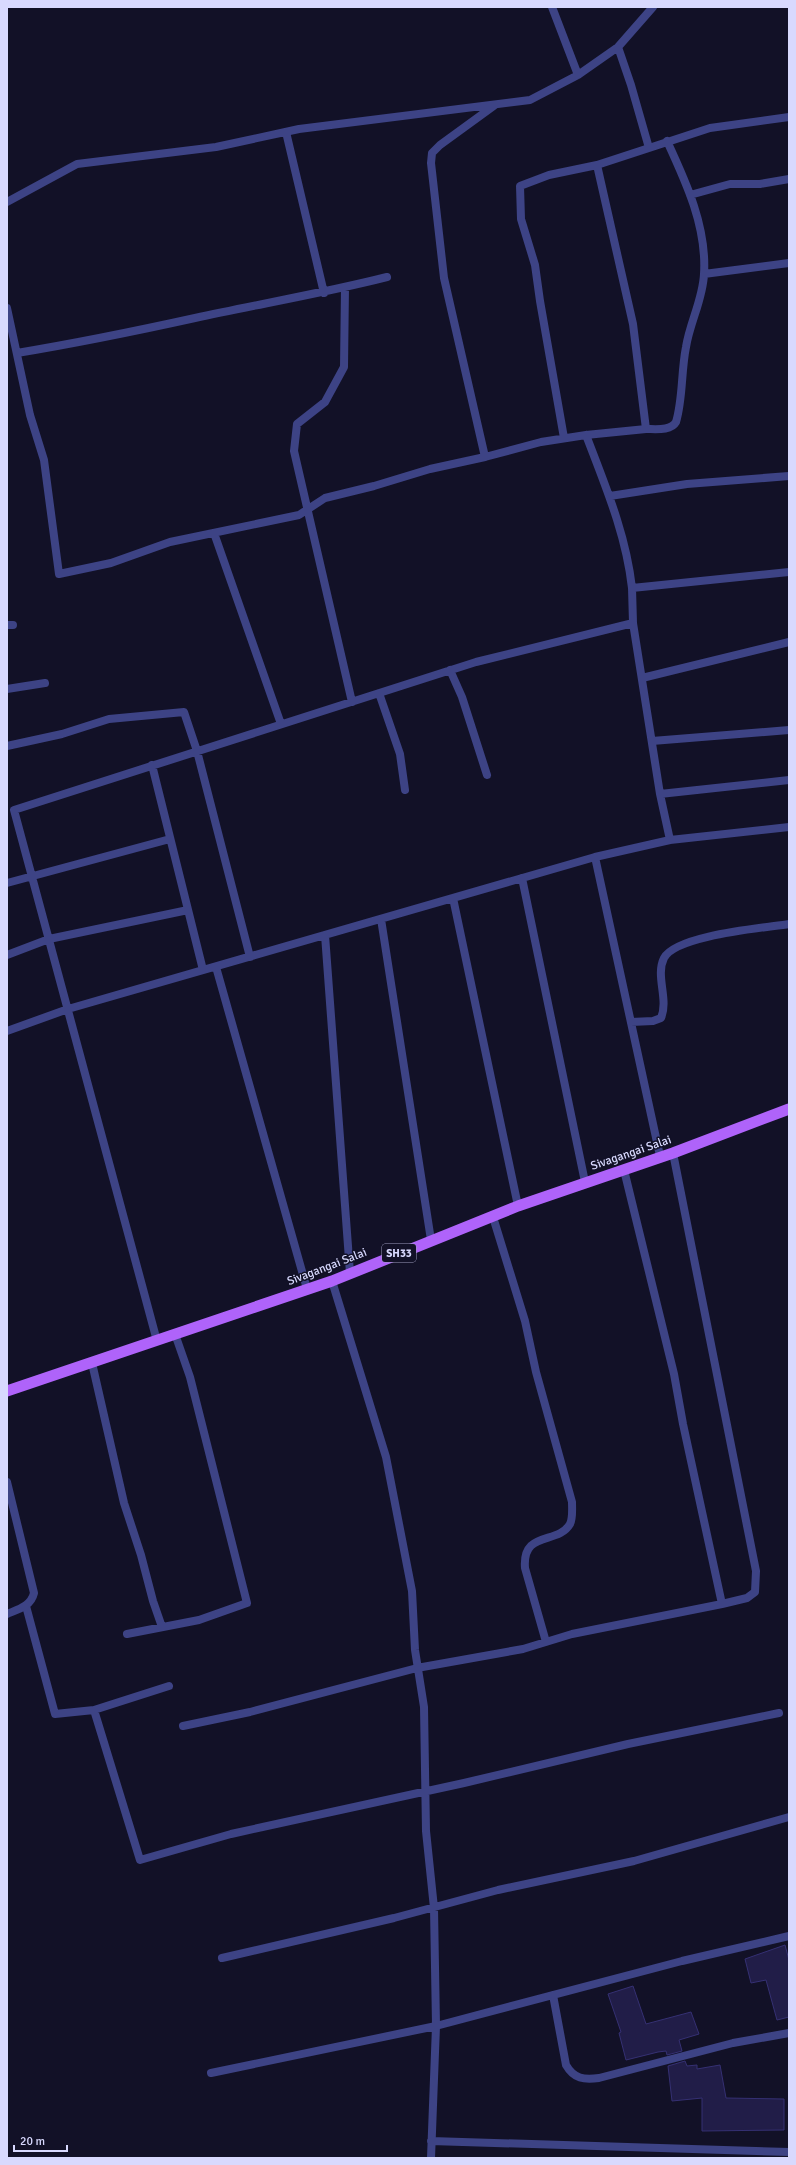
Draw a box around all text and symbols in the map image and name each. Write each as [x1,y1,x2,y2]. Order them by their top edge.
street label: Sivagangai Salai [589,1132,673,1174]
road number: SH33 [382,1244,416,1262]
street label: Sivagangai Salai [285,1245,369,1289]
scale bar [14,2127,67,2153]
text: 20 m [20,2134,45,2149]

